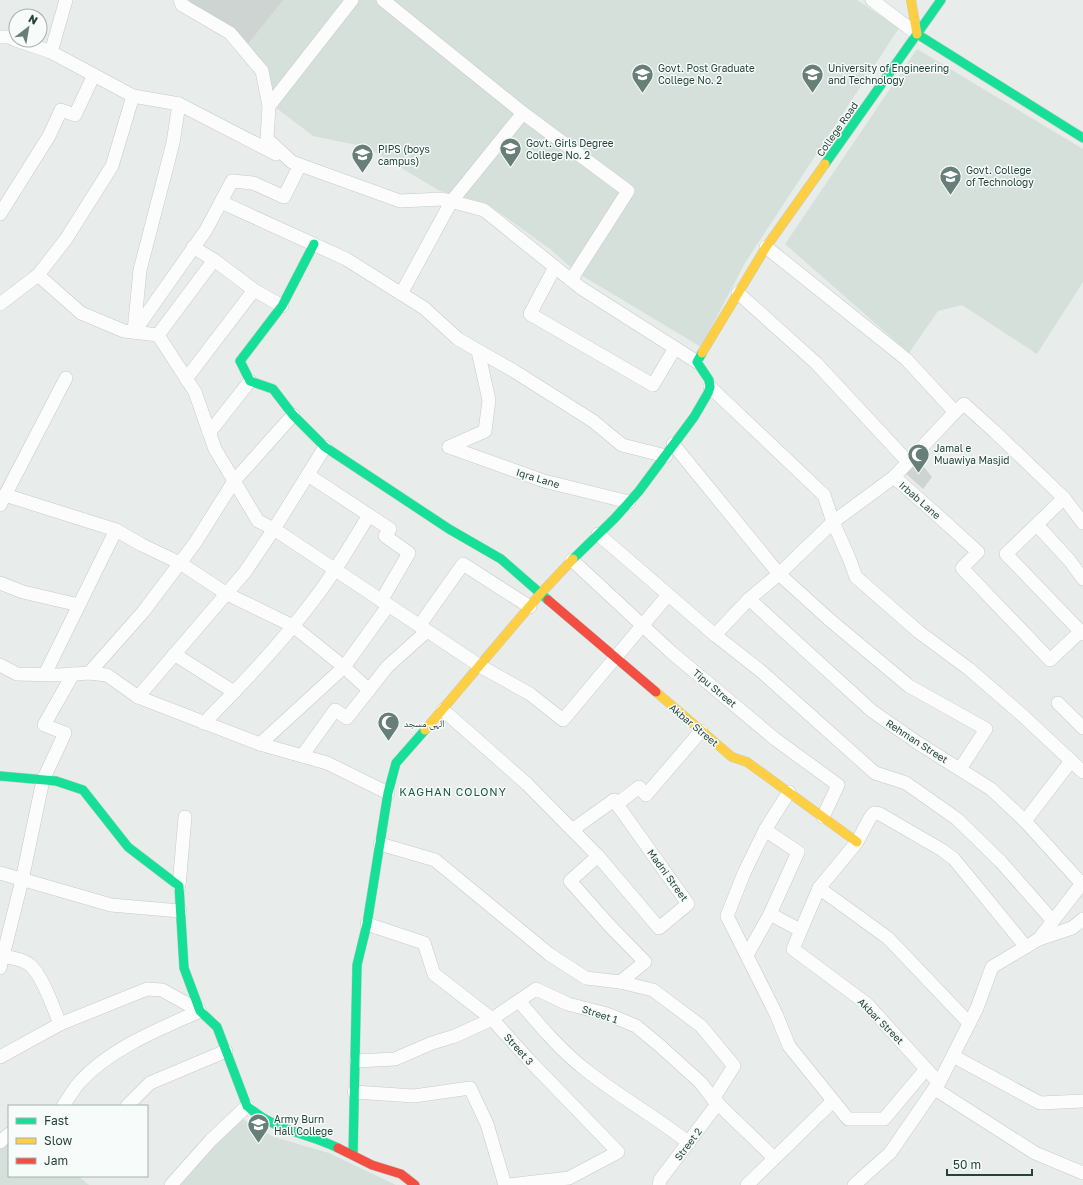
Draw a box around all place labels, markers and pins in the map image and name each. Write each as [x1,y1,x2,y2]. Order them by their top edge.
school or university icon: Govt. Post Graduate College No. 2 [629,61,655,94]
school or university icon: University of Engineering and Technology [800,61,826,94]
place label: Govt. Post Graduate College No. 2 [658,62,755,86]
place label: University of Engineering and Technology [828,62,949,86]
school or university icon: Govt. Girls Degree College No. 2 [497,136,523,169]
place label: Govt. Girls Degree College No. 2 [526,137,614,161]
school or university icon: PIPS (boys campus) [349,142,375,175]
place label: PIPS (boys campus) [378,143,430,167]
school or university icon: Govt. College of Technology [937,163,963,196]
place label: Govt. College of Technology [966,164,1034,188]
mosque icon: Jamal e Muawiya Masjid [905,441,931,474]
place label: Jamal e Muawiya Masjid [934,442,1010,466]
mosque icon: الہی مسجد [375,710,401,743]
place label: الہی مسجد [404,717,444,730]
school or university icon: Army Burn Hall College [246,1112,272,1145]
place label: Army Burn Hall College [274,1113,333,1137]

